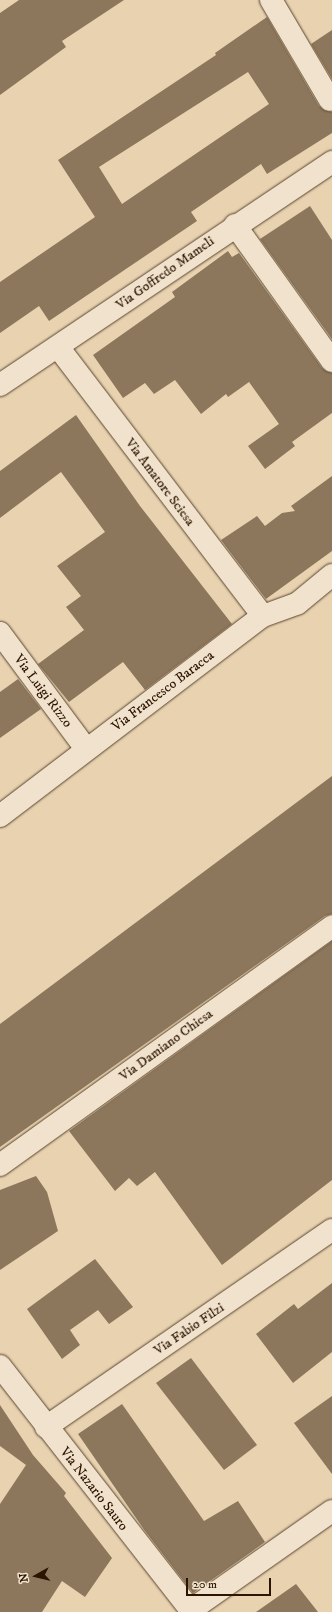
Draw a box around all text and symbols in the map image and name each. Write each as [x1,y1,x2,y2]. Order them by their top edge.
street label: Via Goffredo Mameli [113,233,217,313]
street label: Via Amatore Sciesa [122,435,198,529]
street label: Via Francesco Baracca [108,647,218,735]
street label: Via Luigi Rizzo [10,651,76,731]
street label: Via Damiano Chiesa [116,1005,216,1085]
street label: Via Fabio Filzi [151,1299,227,1359]
street label: Via Nazario Sauro [56,1444,132,1534]
north arrow [16,1556,56,1596]
scale bar [188,1570,273,1596]
text: N [17,1572,32,1583]
text: 20 m [193,1577,217,1592]

